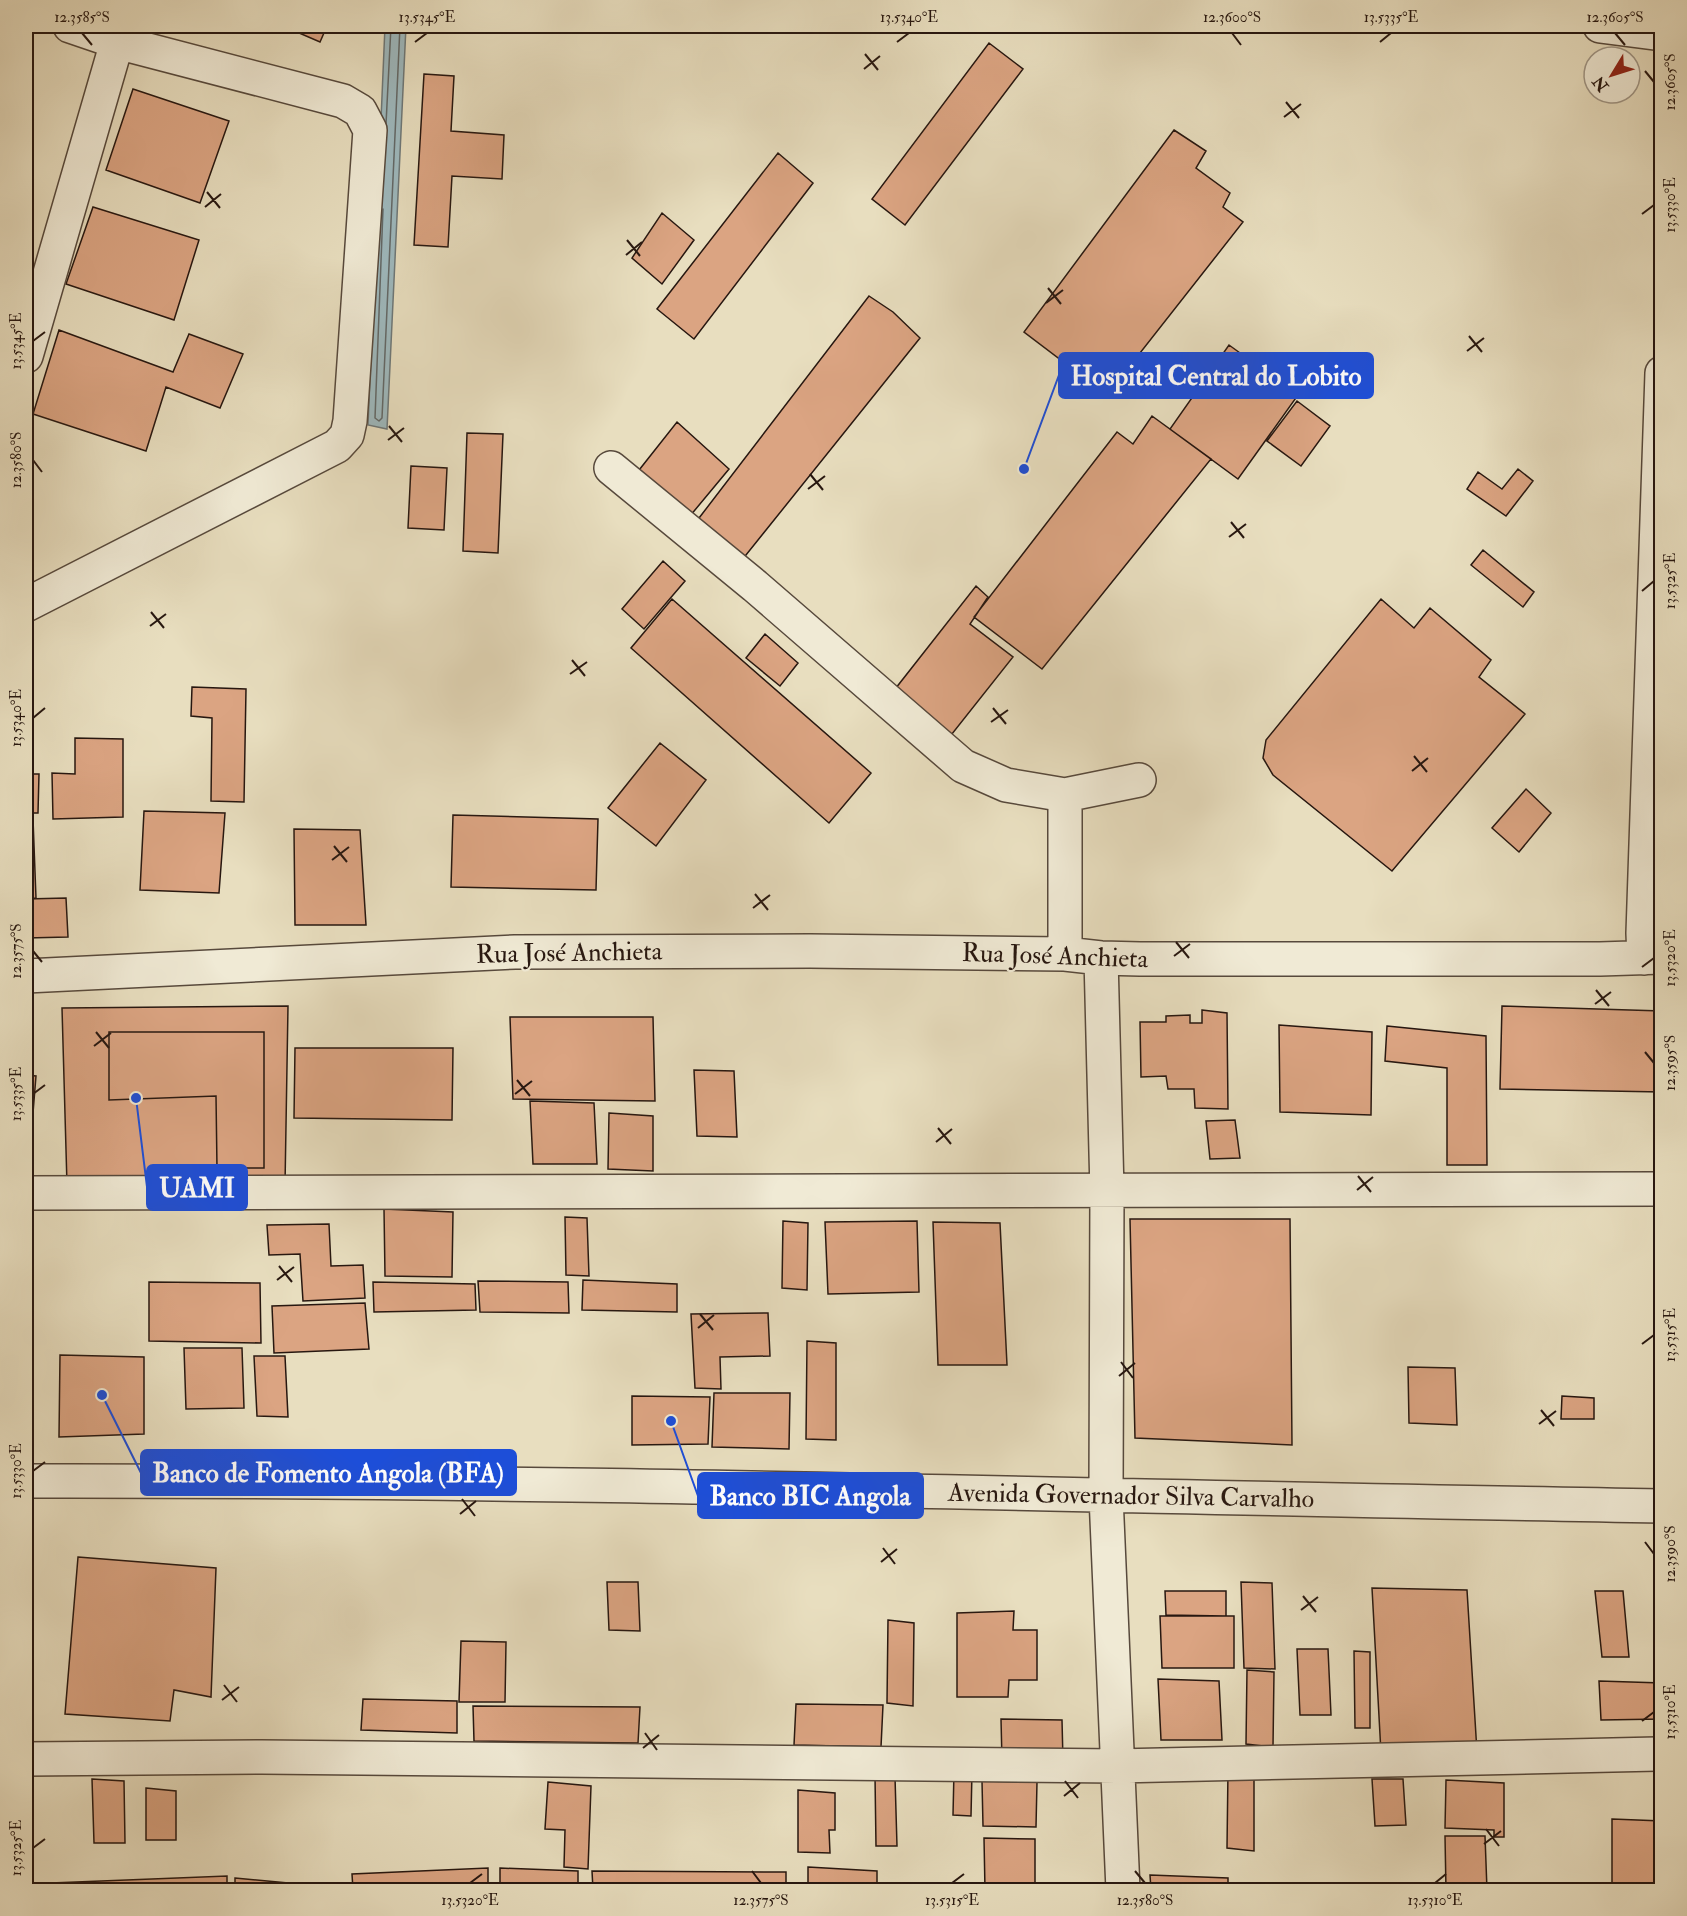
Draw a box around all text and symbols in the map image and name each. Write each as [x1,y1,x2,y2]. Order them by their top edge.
text: 12.3585°S [54,8,110,27]
text: 13.5345°E [399,8,456,27]
text: 13.5340°E [880,8,938,27]
text: 12.3600°S [1203,8,1261,27]
text: 13.5335°E [1364,8,1418,27]
text: 12.3605°S [1586,8,1644,27]
north arrow [1582,45,1642,105]
text: 12.3605°S [1661,53,1680,111]
text: N [1588,71,1614,96]
text: 13.5330°E [1661,177,1680,233]
text: 13.5345°E [7,312,26,369]
callout: Hospital Central do Lobito [1059,353,1373,398]
text: Hospital Central do Lobito [1071,360,1361,394]
text: 12.3580°S [7,432,26,488]
text: 13.5325°E [1661,553,1680,609]
text: 13.5340°E [7,689,26,747]
text: 12.3575°S [7,923,26,979]
text: 13.5320°E [1661,929,1680,987]
street label: Rua José Anchieta [475,935,663,971]
street label: Rua José Anchieta [961,937,1149,975]
text: 12.3595°S [1661,1035,1680,1091]
text: 13.5335°E [7,1067,26,1121]
callout: UAMI [147,1165,247,1210]
text: UAMI [159,1172,235,1205]
text: 13.5315°E [1661,1308,1680,1362]
text: 13.5330°E [7,1443,26,1499]
callout: Banco de Fomento Angola (BFA) [141,1450,516,1495]
text: Banco de Fomento Angola (BFA) [152,1457,504,1491]
callout: Banco BIC Angola [698,1473,923,1518]
street label: Avenida Governador Silva Carvalho [947,1477,1314,1515]
text: Banco BIC Angola [709,1480,912,1514]
text: 12.3590°S [1661,1525,1680,1583]
text: 13.5310°E [1661,1684,1680,1740]
text: 13.5325°E [7,1820,26,1876]
text: 13.5320°E [441,1891,499,1910]
text: 12.3575°S [733,1891,789,1910]
text: 13.5315°E [925,1891,979,1910]
text: 12.3580°S [1117,1891,1173,1910]
text: 13.5310°E [1407,1891,1463,1910]

